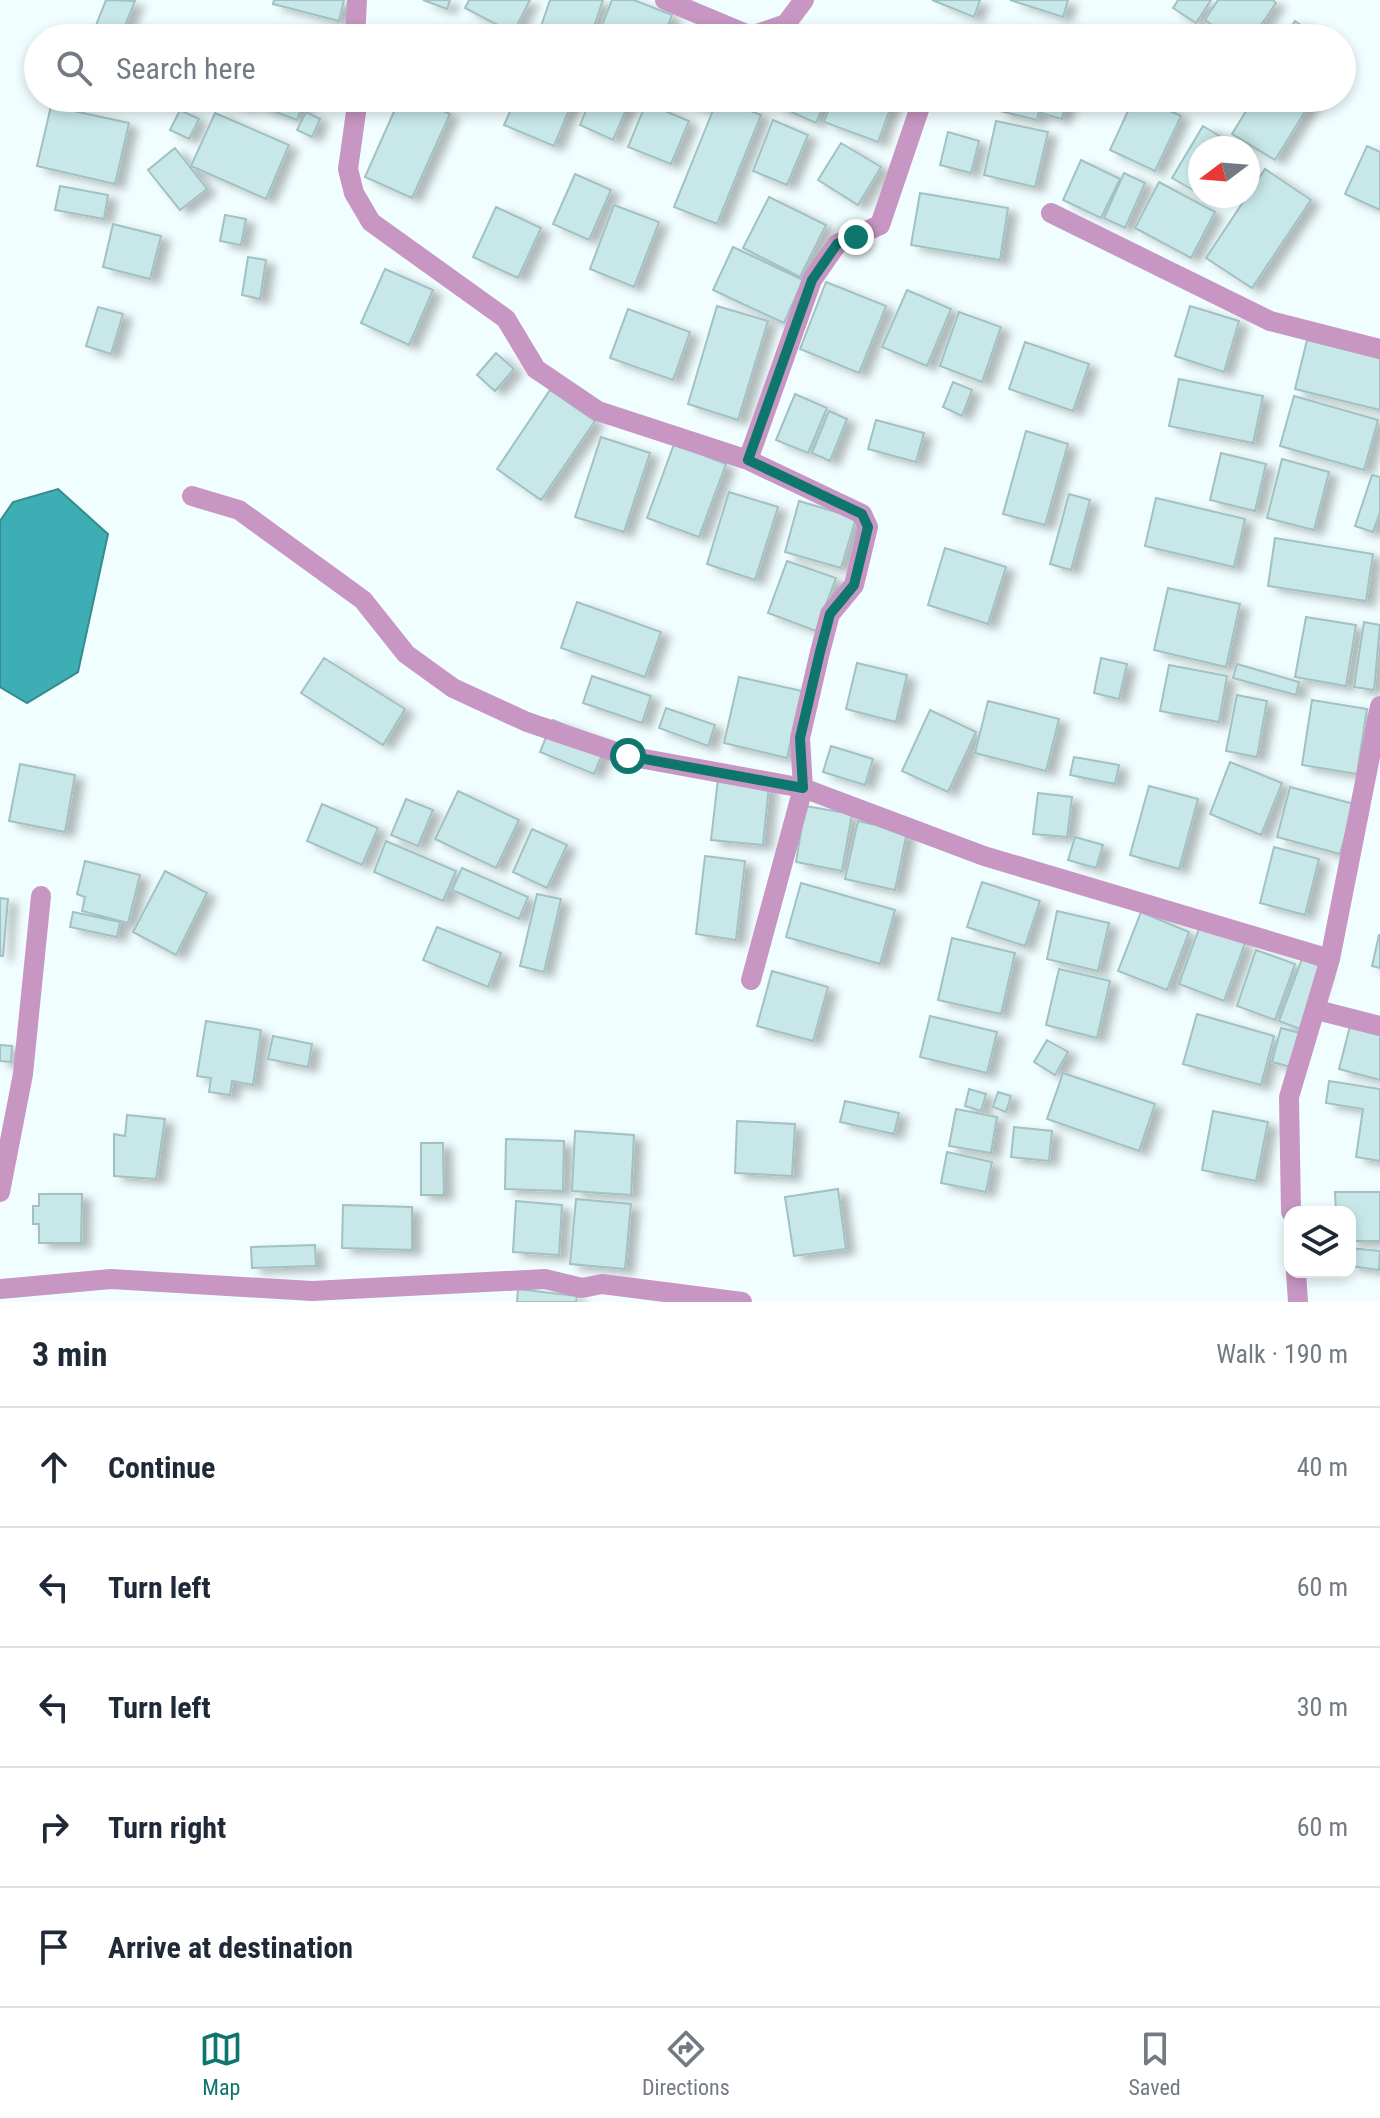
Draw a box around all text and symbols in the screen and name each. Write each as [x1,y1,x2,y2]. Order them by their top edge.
search box [24,24,1356,112]
icon: search [52,46,96,90]
text: Search here [116,51,256,86]
north arrow [1188,136,1260,208]
route end [838,219,874,255]
route start [610,738,646,774]
map controls [1284,1206,1356,1278]
button: layers [1284,1206,1356,1278]
text: 3 min [32,1334,108,1374]
text: Walk · 190 m [1216,1339,1348,1369]
icon: ahead [32,1445,76,1489]
text: Continue [108,1450,215,1485]
text: 40 m [1297,1452,1348,1482]
icon: left [32,1565,76,1609]
text: Turn left [108,1570,211,1605]
text: 60 m [1297,1572,1348,1602]
icon: left [32,1685,76,1729]
text: Turn left [108,1690,211,1725]
text: 30 m [1297,1692,1348,1722]
icon: right [32,1805,76,1849]
text: Turn right [108,1810,226,1845]
text: 60 m [1297,1812,1348,1842]
icon: arrive [32,1925,76,1969]
text: Arrive at destination [108,1930,353,1965]
tab: Map [199,2027,243,2100]
tab: Directions [642,2027,730,2100]
tab: Saved [1128,2027,1181,2100]

